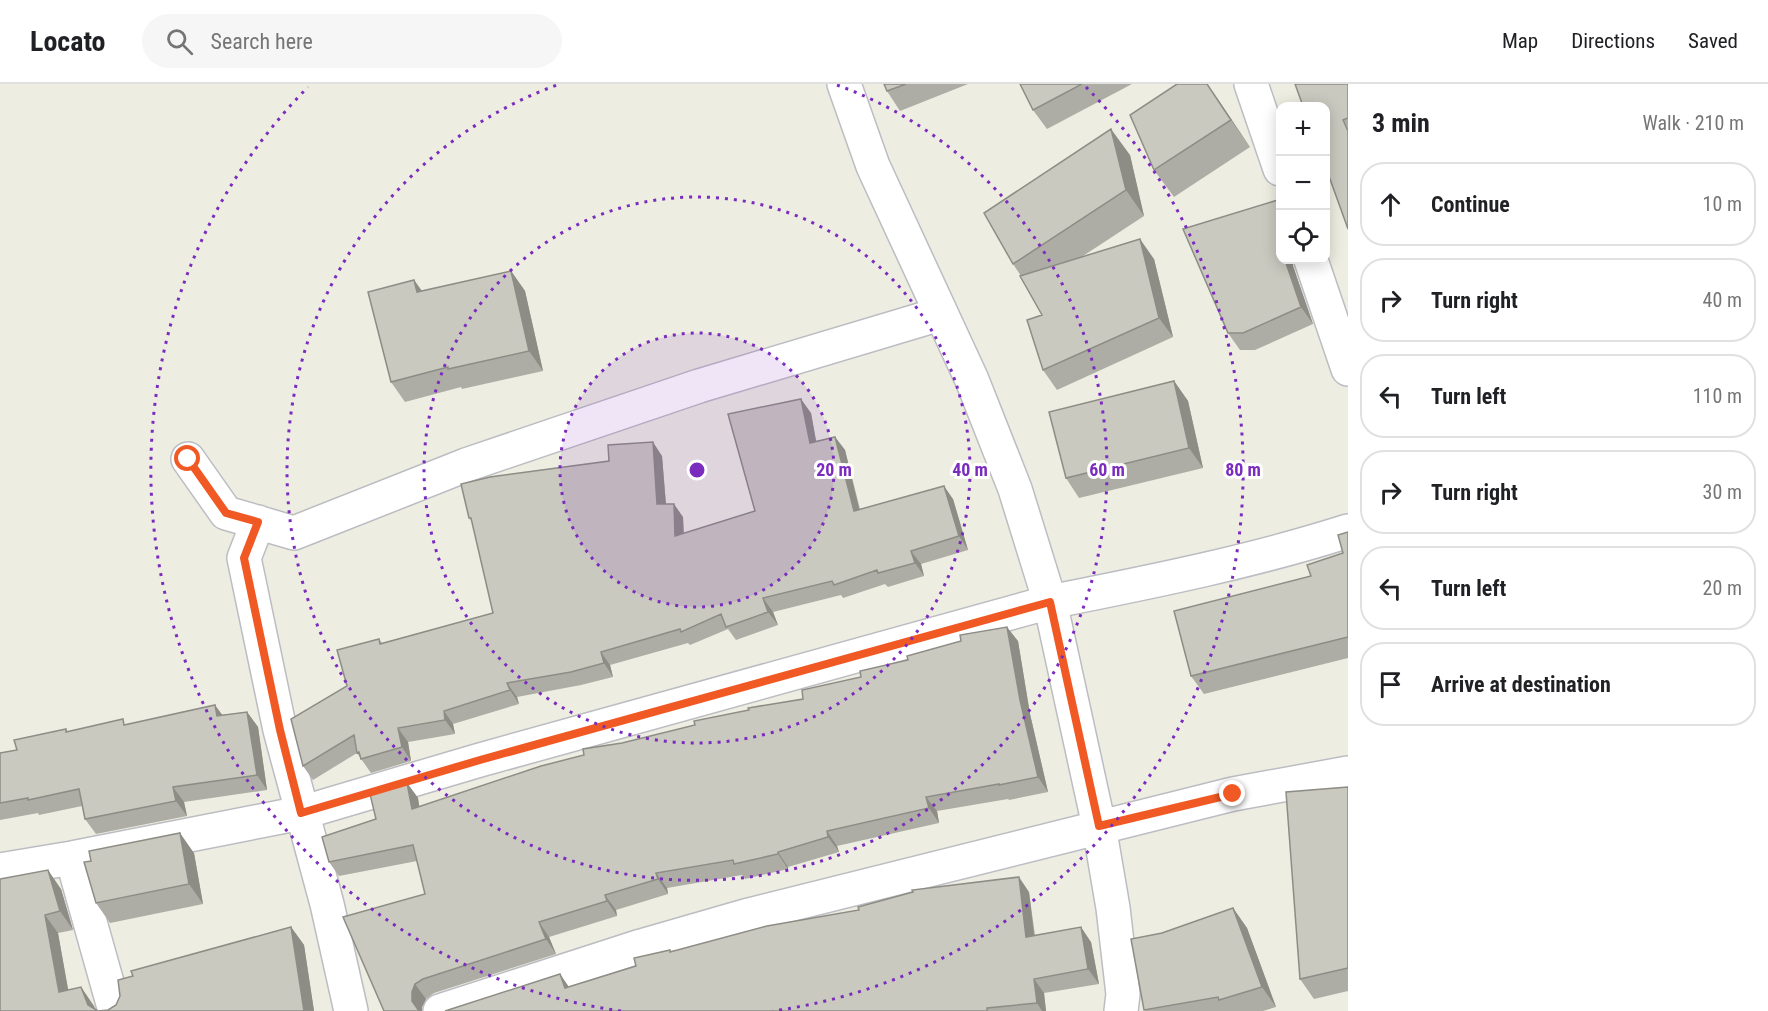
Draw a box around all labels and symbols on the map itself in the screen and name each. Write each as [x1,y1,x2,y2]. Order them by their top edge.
route start [174,445,200,471]
text: 20 m [816,459,852,480]
text: 40 m [952,459,988,480]
text: 60 m [1089,459,1125,480]
text: 80 m [1225,459,1261,480]
centre of rings [687,460,707,480]
route end [1219,780,1245,806]

